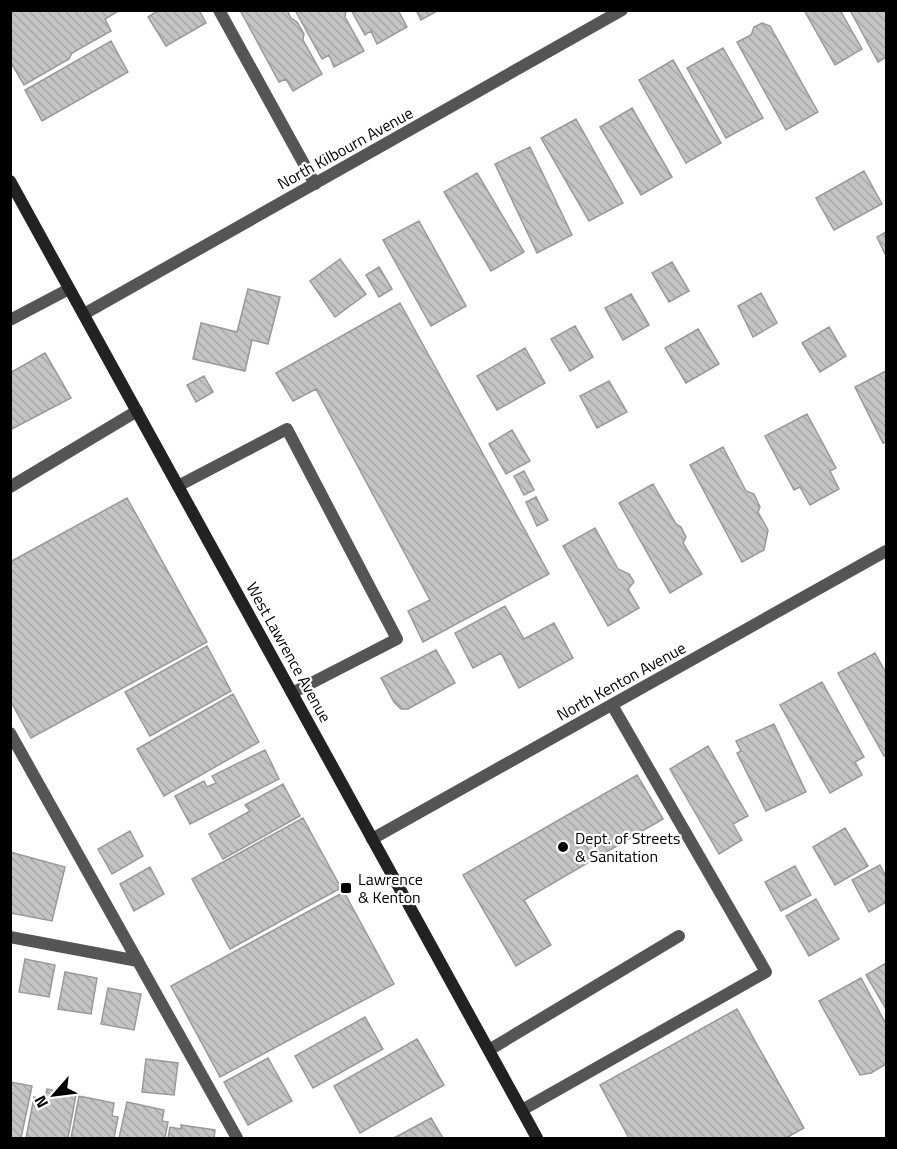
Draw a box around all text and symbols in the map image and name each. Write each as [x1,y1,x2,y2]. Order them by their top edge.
street label: North Kilbourn Avenue [273,101,417,195]
street label: West Lawrence Avenue [240,578,338,726]
street label: North Kenton Avenue [552,636,690,726]
place label: Dept. of Streets & Sanitation [575,826,680,868]
marker: Dept. of Streets & Sanitation [556,840,570,854]
place label: Lawrence & Kenton [358,867,423,909]
marker: Lawrence & Kenton [339,881,353,895]
north arrow [24,1065,84,1125]
text: N [28,1092,54,1113]

